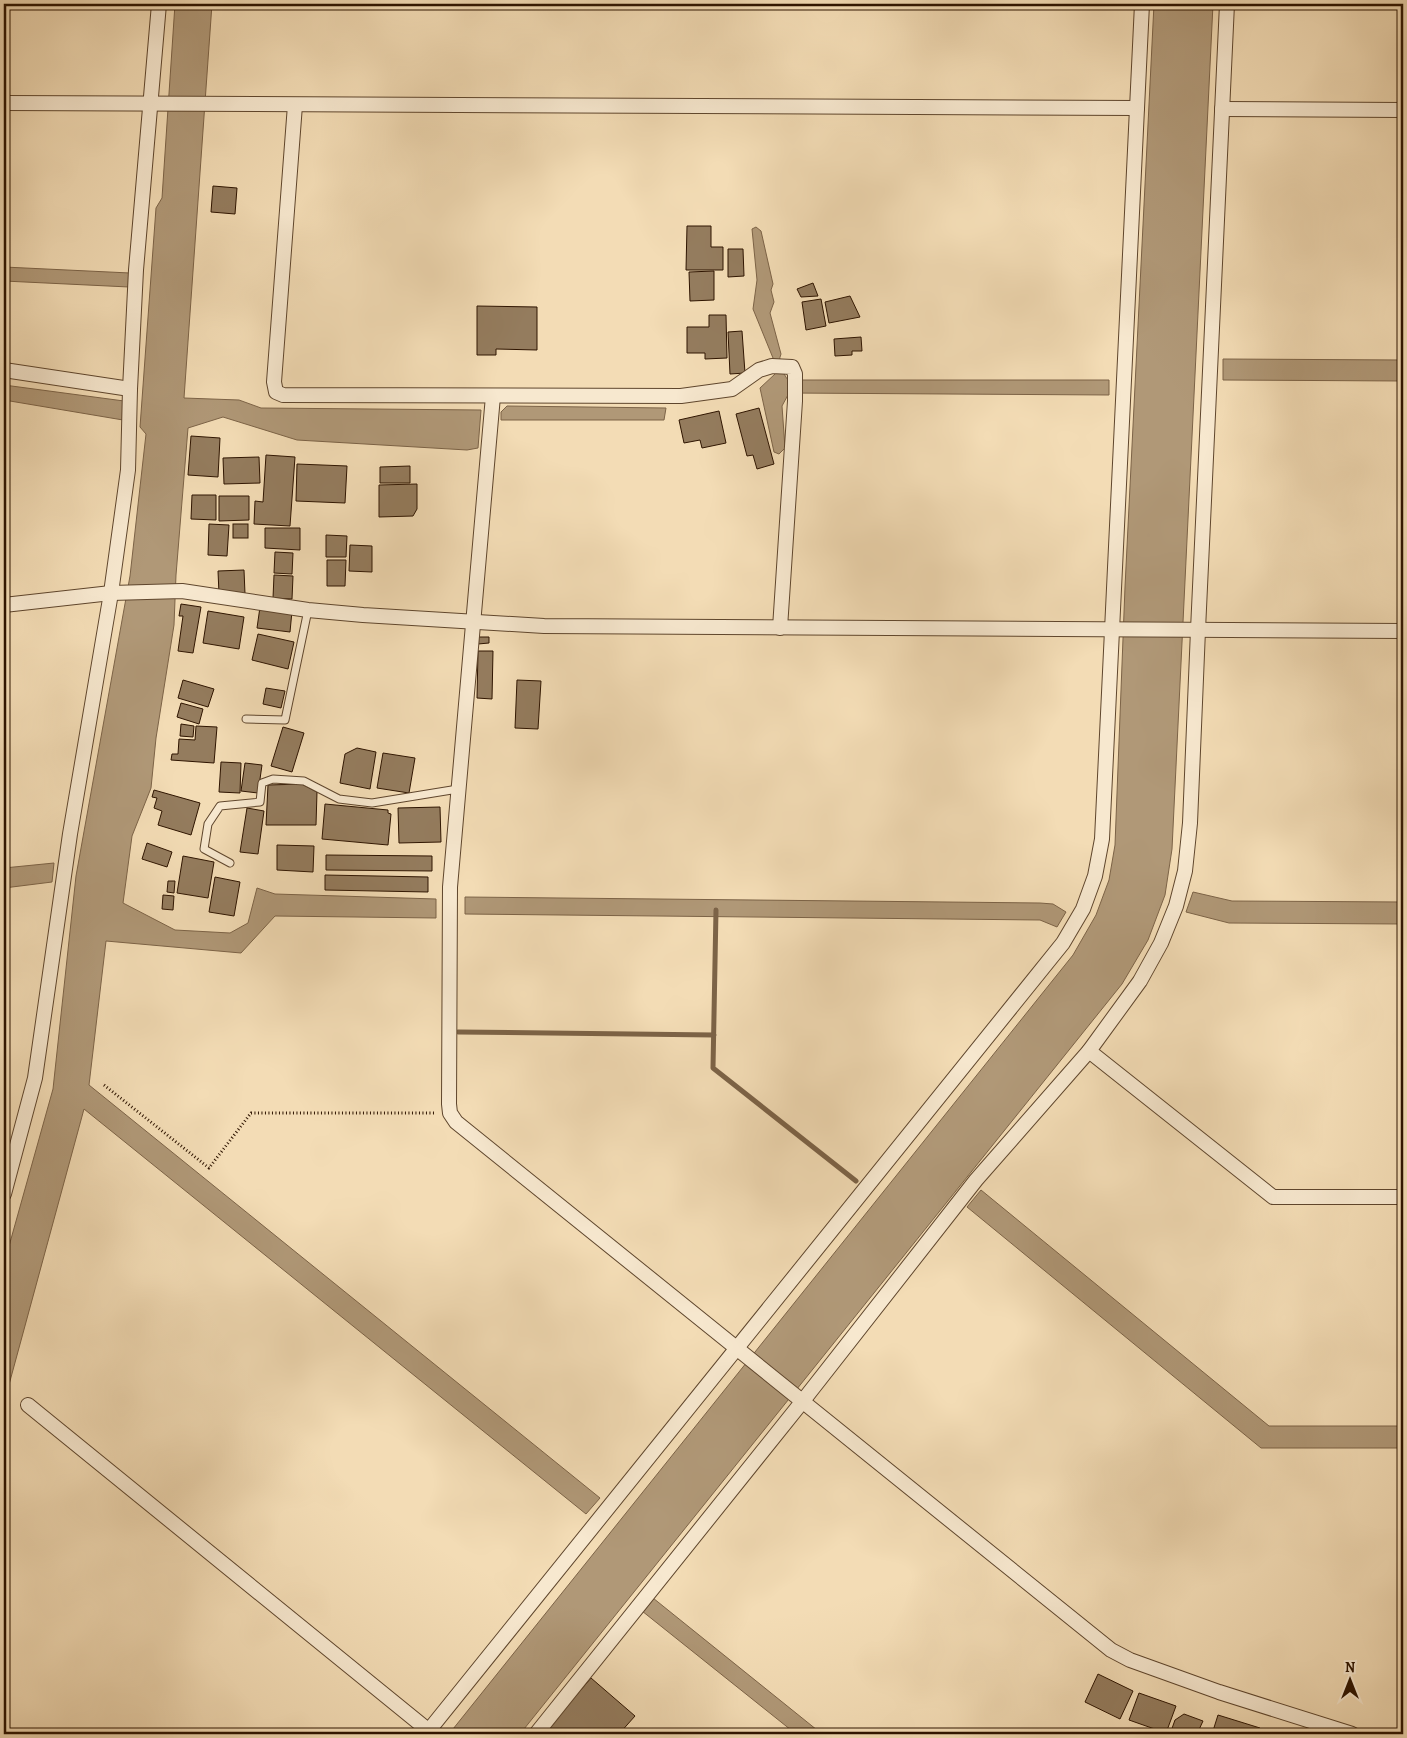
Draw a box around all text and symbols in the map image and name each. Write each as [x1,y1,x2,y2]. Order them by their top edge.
north arrow [1324,1656,1374,1706]
text: N [1345,1658,1355,1677]

